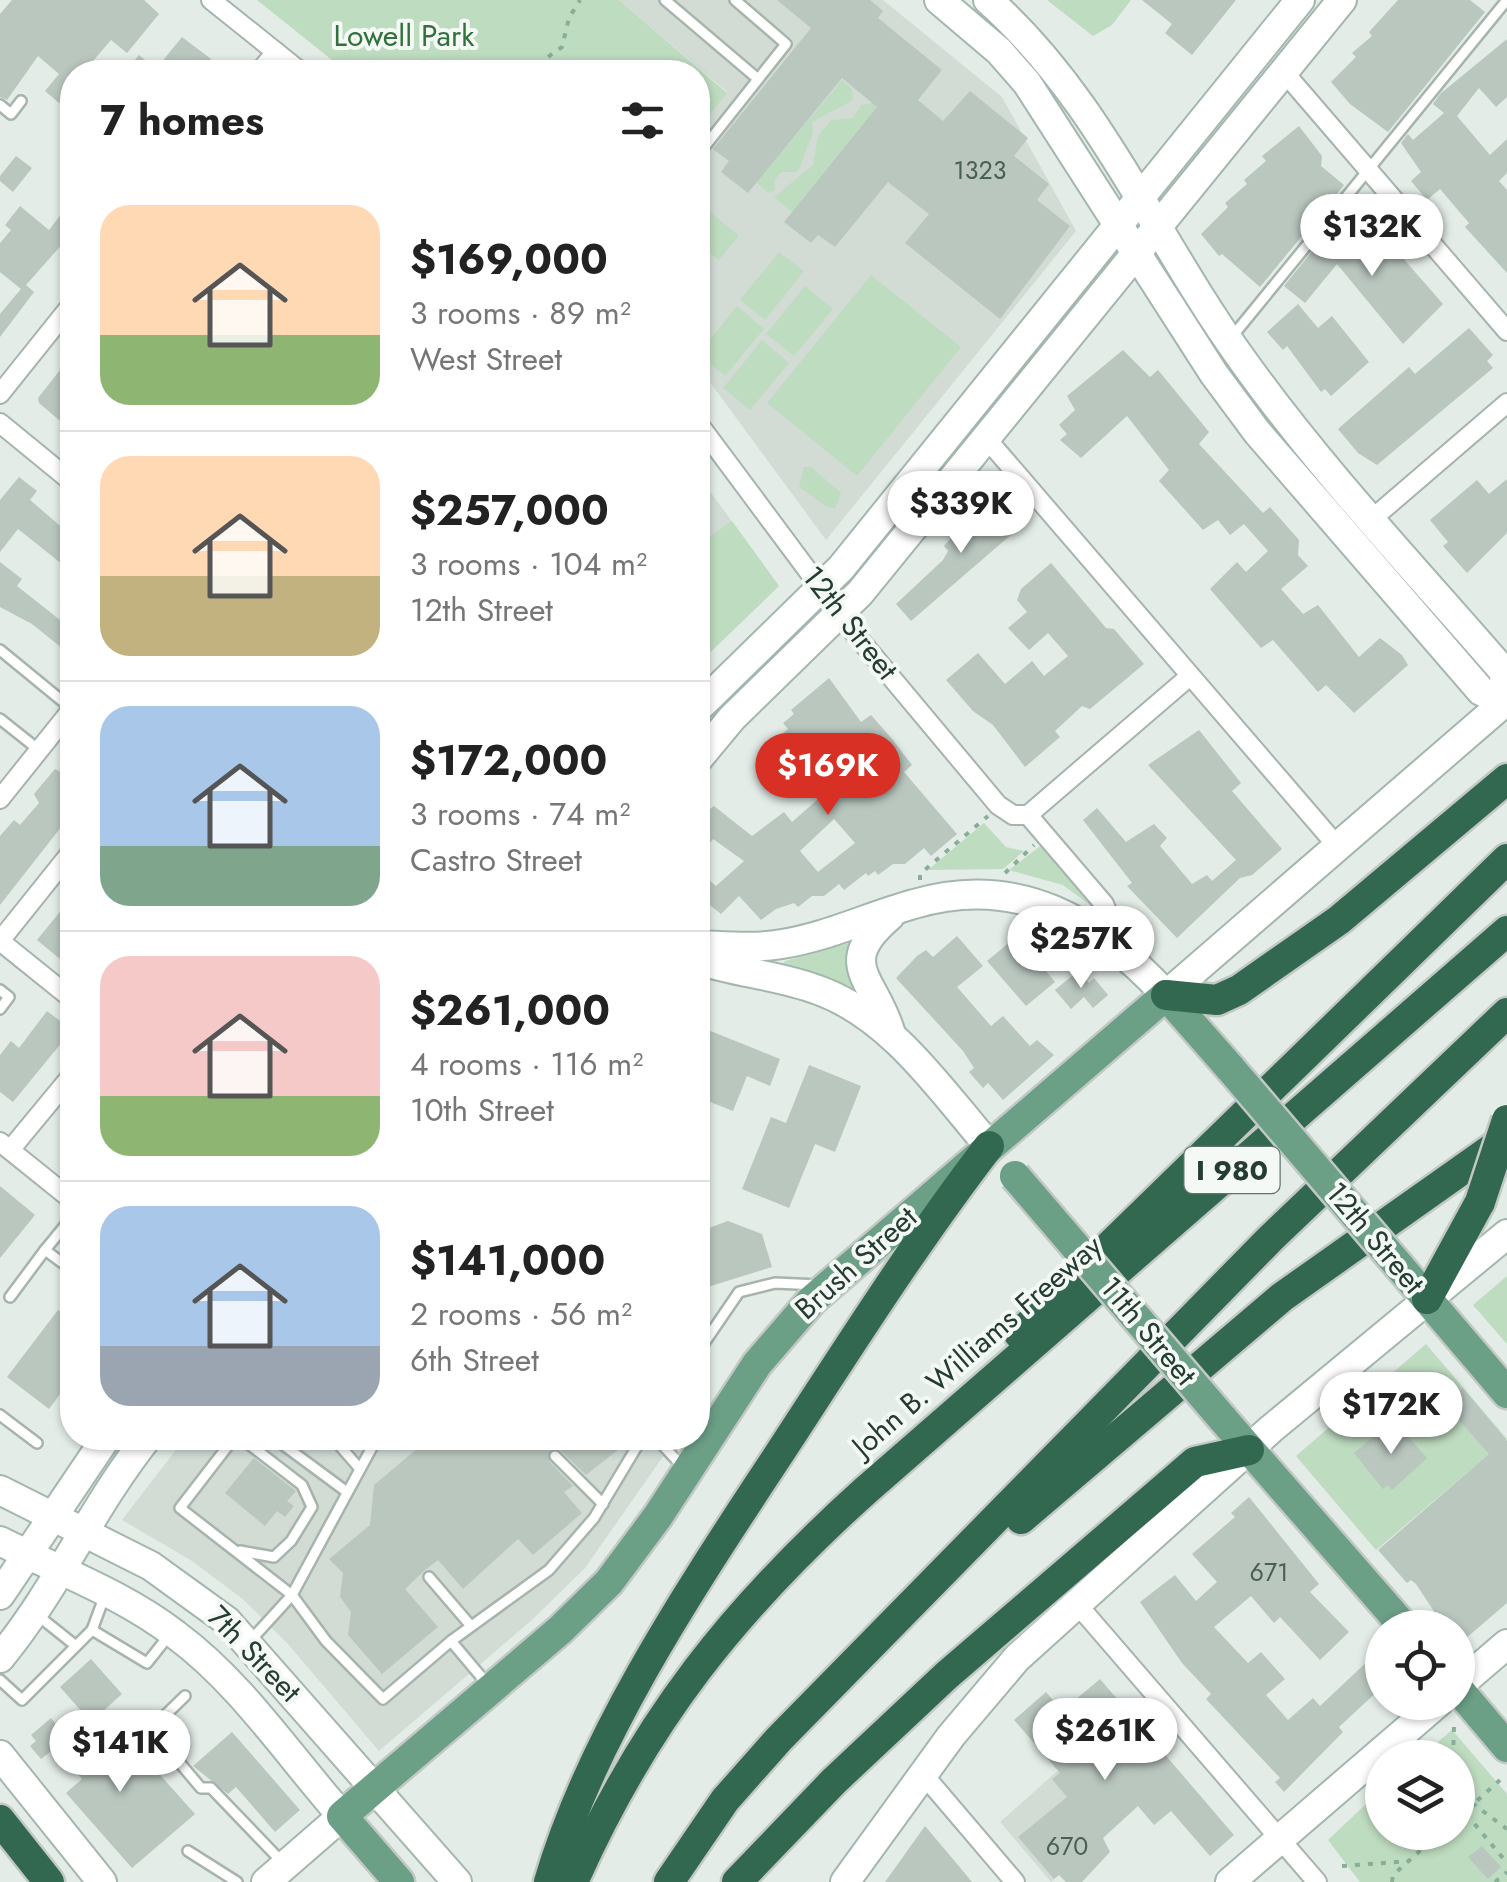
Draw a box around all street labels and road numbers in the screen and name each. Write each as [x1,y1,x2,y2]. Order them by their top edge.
street label: 12th Street [792,557,909,689]
road number: I 980 [1184,1147,1280,1193]
street label: 12th Street [1316,1172,1435,1303]
street label: Brush Street [785,1196,927,1329]
street label: John B. Williams Freeway [839,1224,1112,1469]
street label: 11th Street [1090,1267,1207,1395]
street label: 7th Street [197,1596,312,1712]

